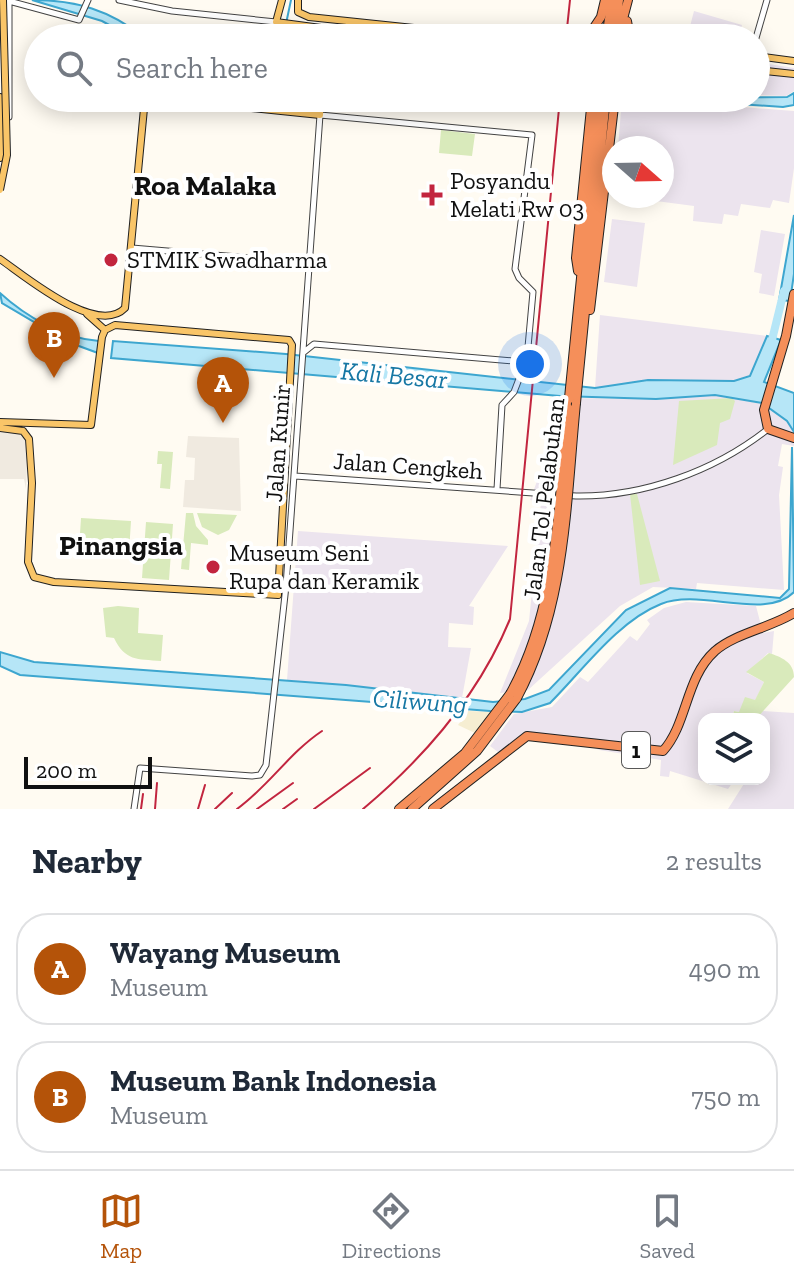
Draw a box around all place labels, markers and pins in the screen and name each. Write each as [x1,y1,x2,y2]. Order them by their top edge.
place label: Posyandu Melati Rw 03 [450,166,584,223]
marker: Posyandu Melati Rw 03 [421,184,443,206]
place label: STMIK Swadharma [127,245,328,274]
marker: STMIK Swadharma [102,251,120,269]
pin: B [28,312,80,378]
pin: A [197,357,249,423]
place label: Museum Seni Rupa dan Keramik [229,538,420,595]
marker: Museum Seni Rupa dan Keramik [204,558,222,576]

